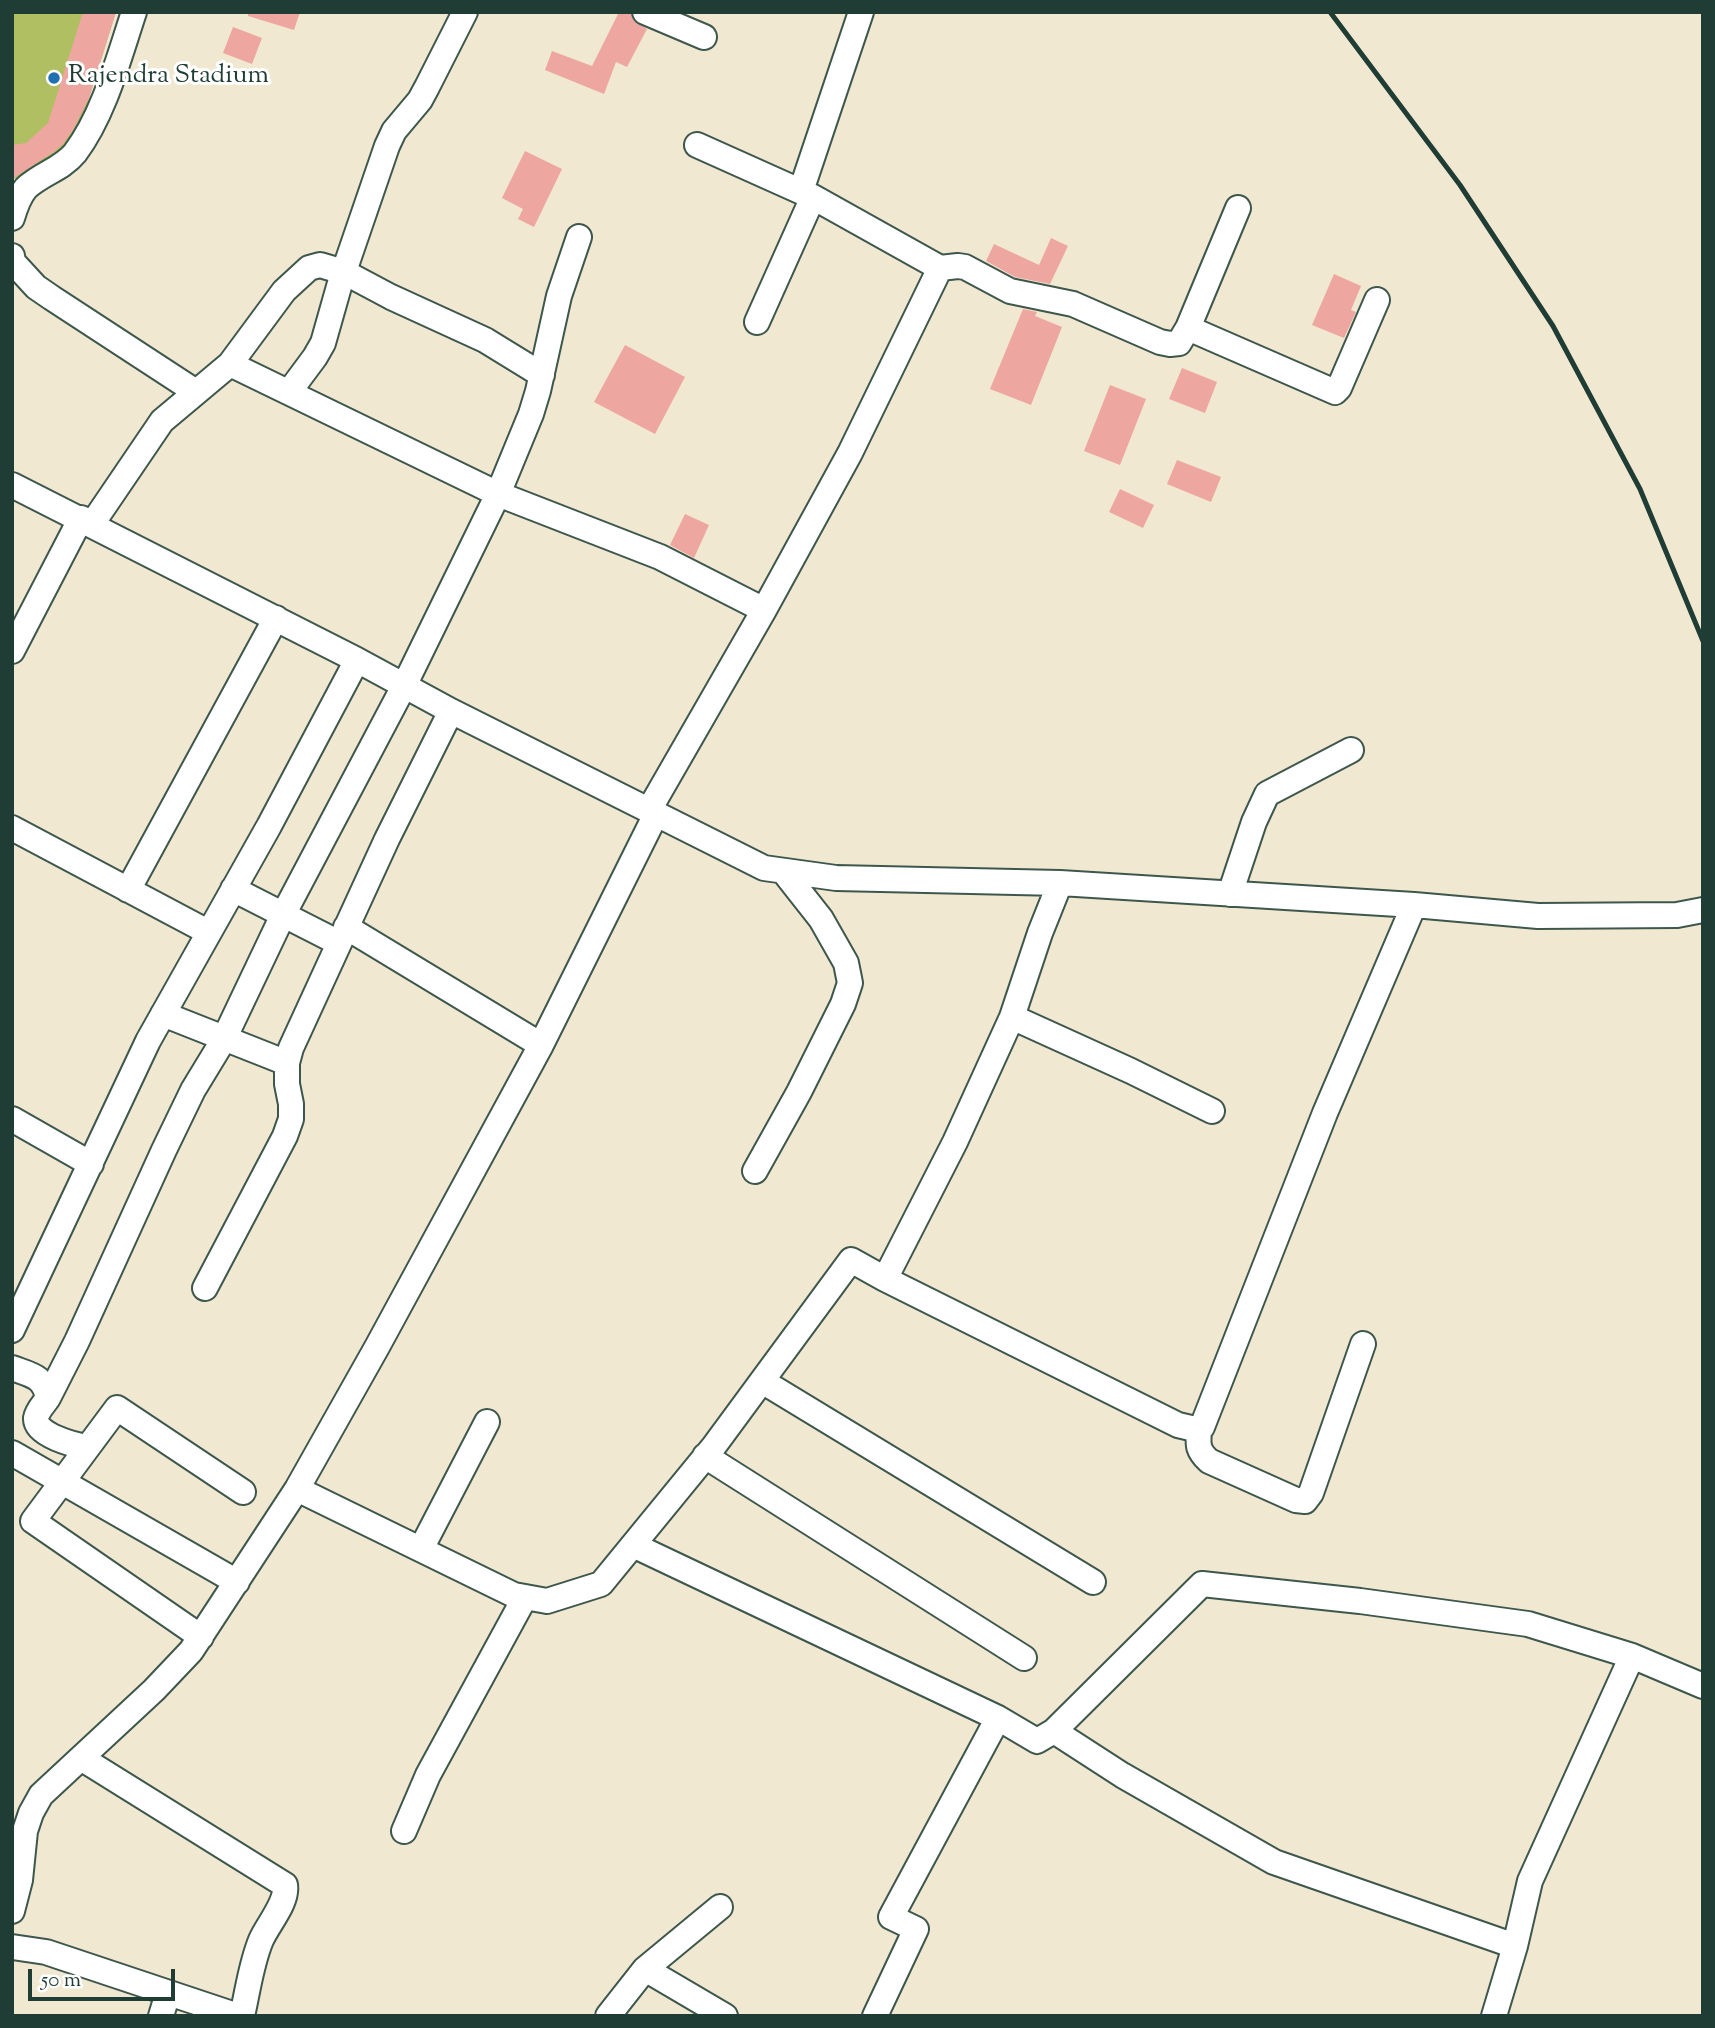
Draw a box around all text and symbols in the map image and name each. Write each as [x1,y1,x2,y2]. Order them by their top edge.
place label: Rajendra Stadium [68,62,269,94]
marker: Rajendra Stadium [46,70,62,86]
scale bar [32,1954,178,1998]
text: 50 m [41,1966,81,1996]

